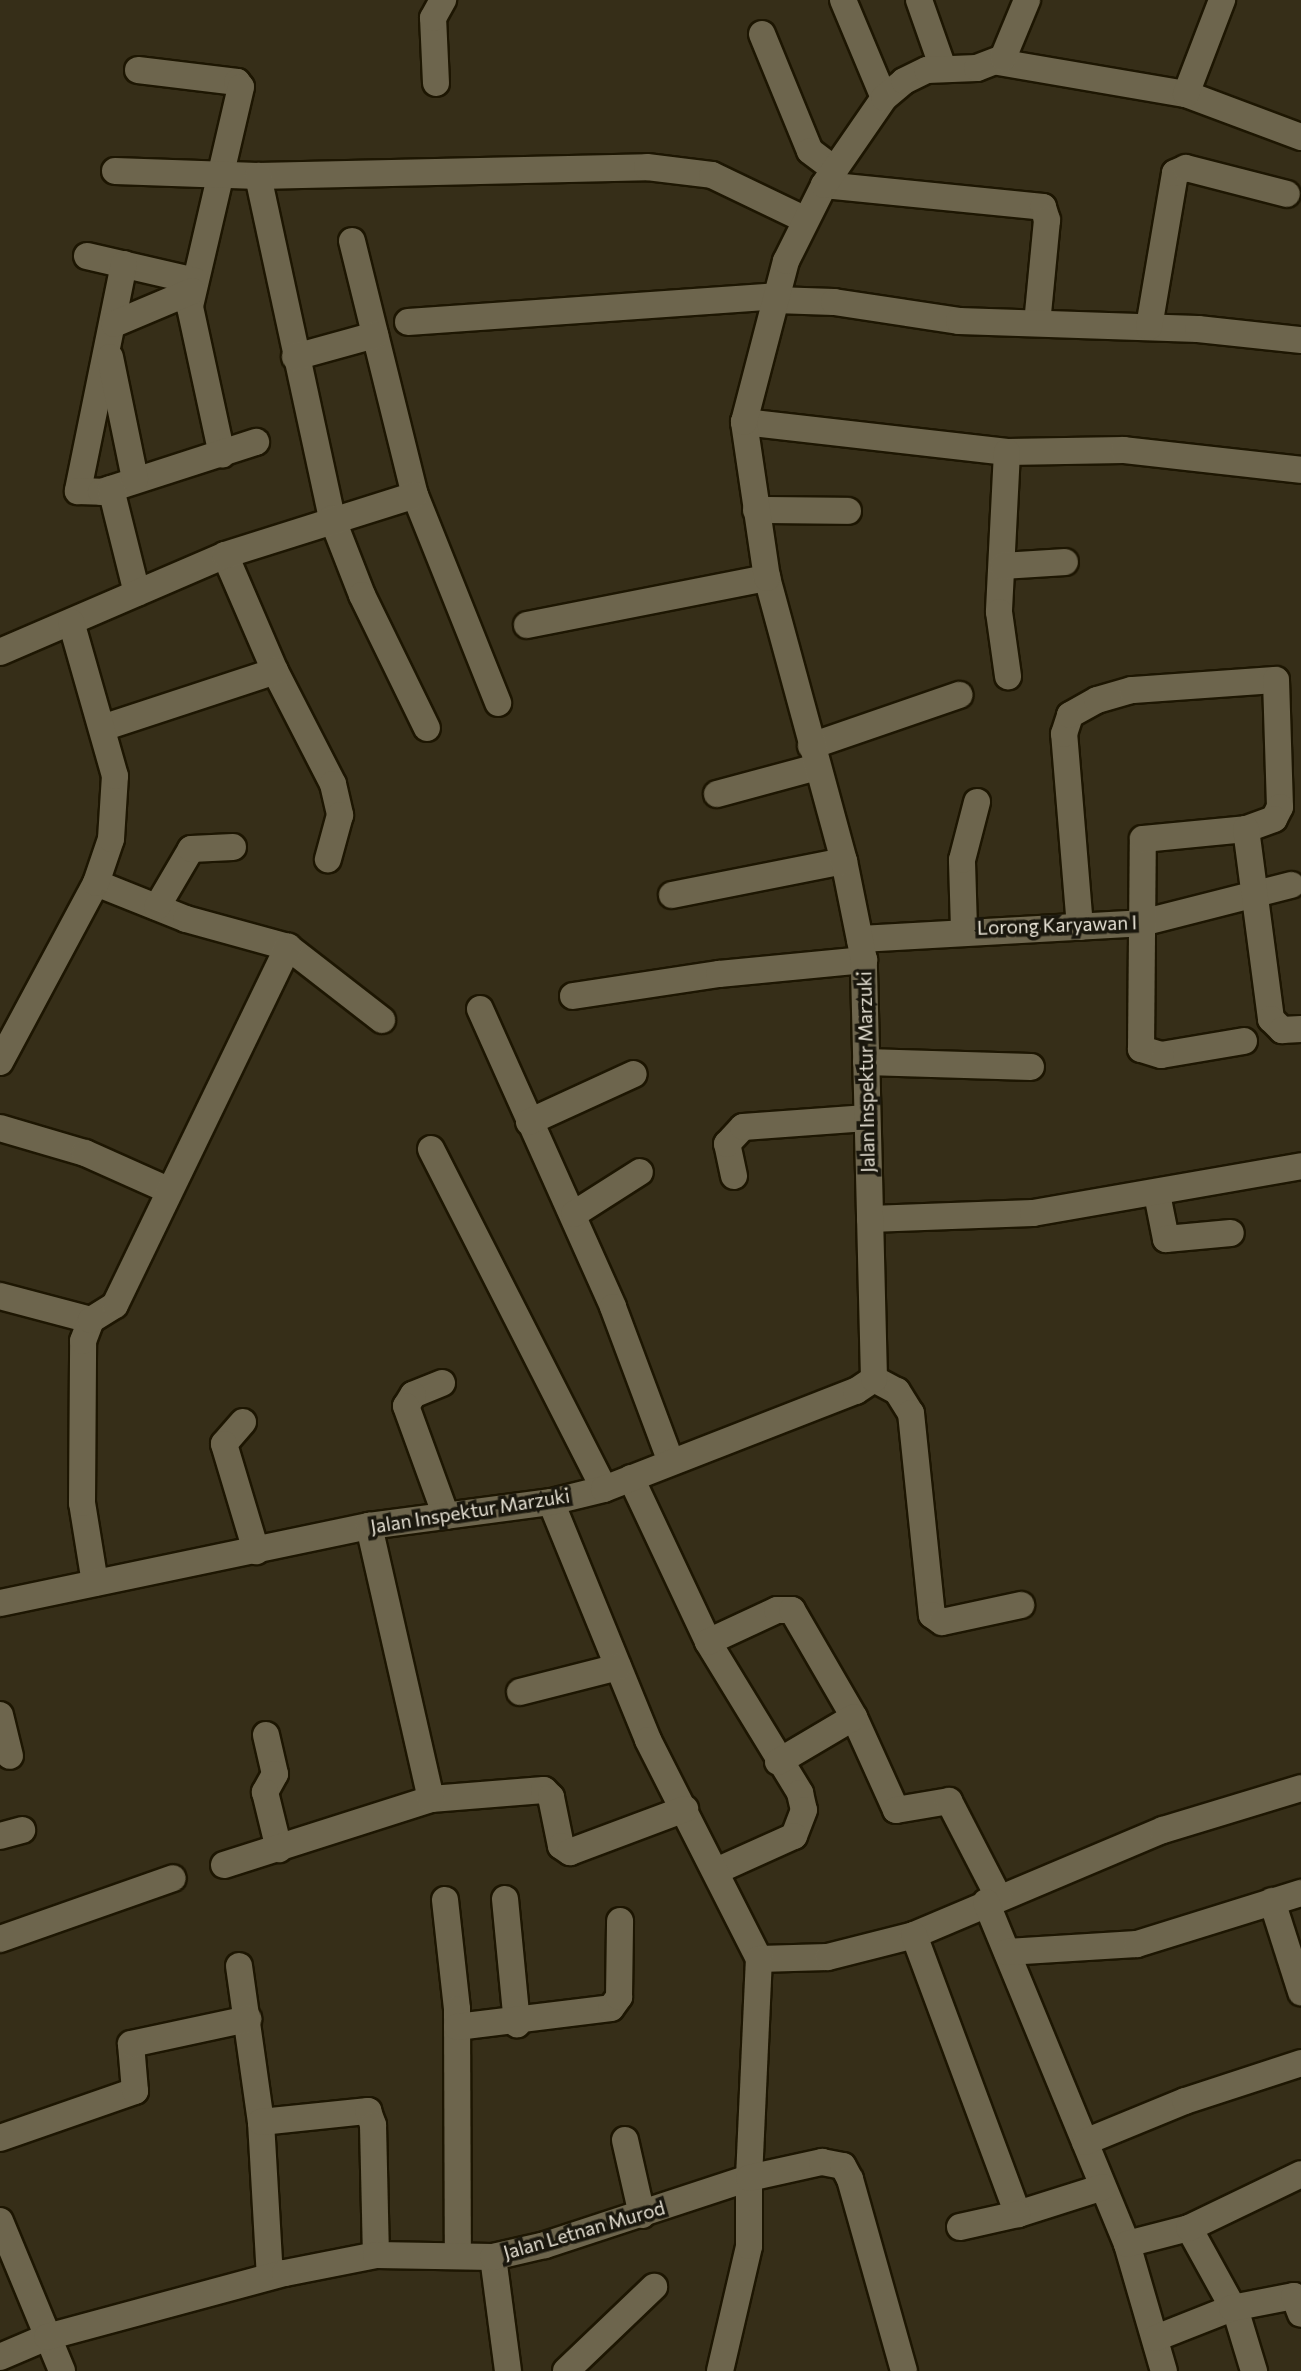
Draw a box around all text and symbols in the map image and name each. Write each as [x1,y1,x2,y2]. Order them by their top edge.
street label: Lorong Karyawan I [977,911,1137,939]
street label: Jalan Inspektur Marzuki [853,971,879,1173]
street label: Jalan Inspektur Marzuki [369,1484,571,1538]
street label: Jalan Letnan Murod [501,2196,667,2264]

